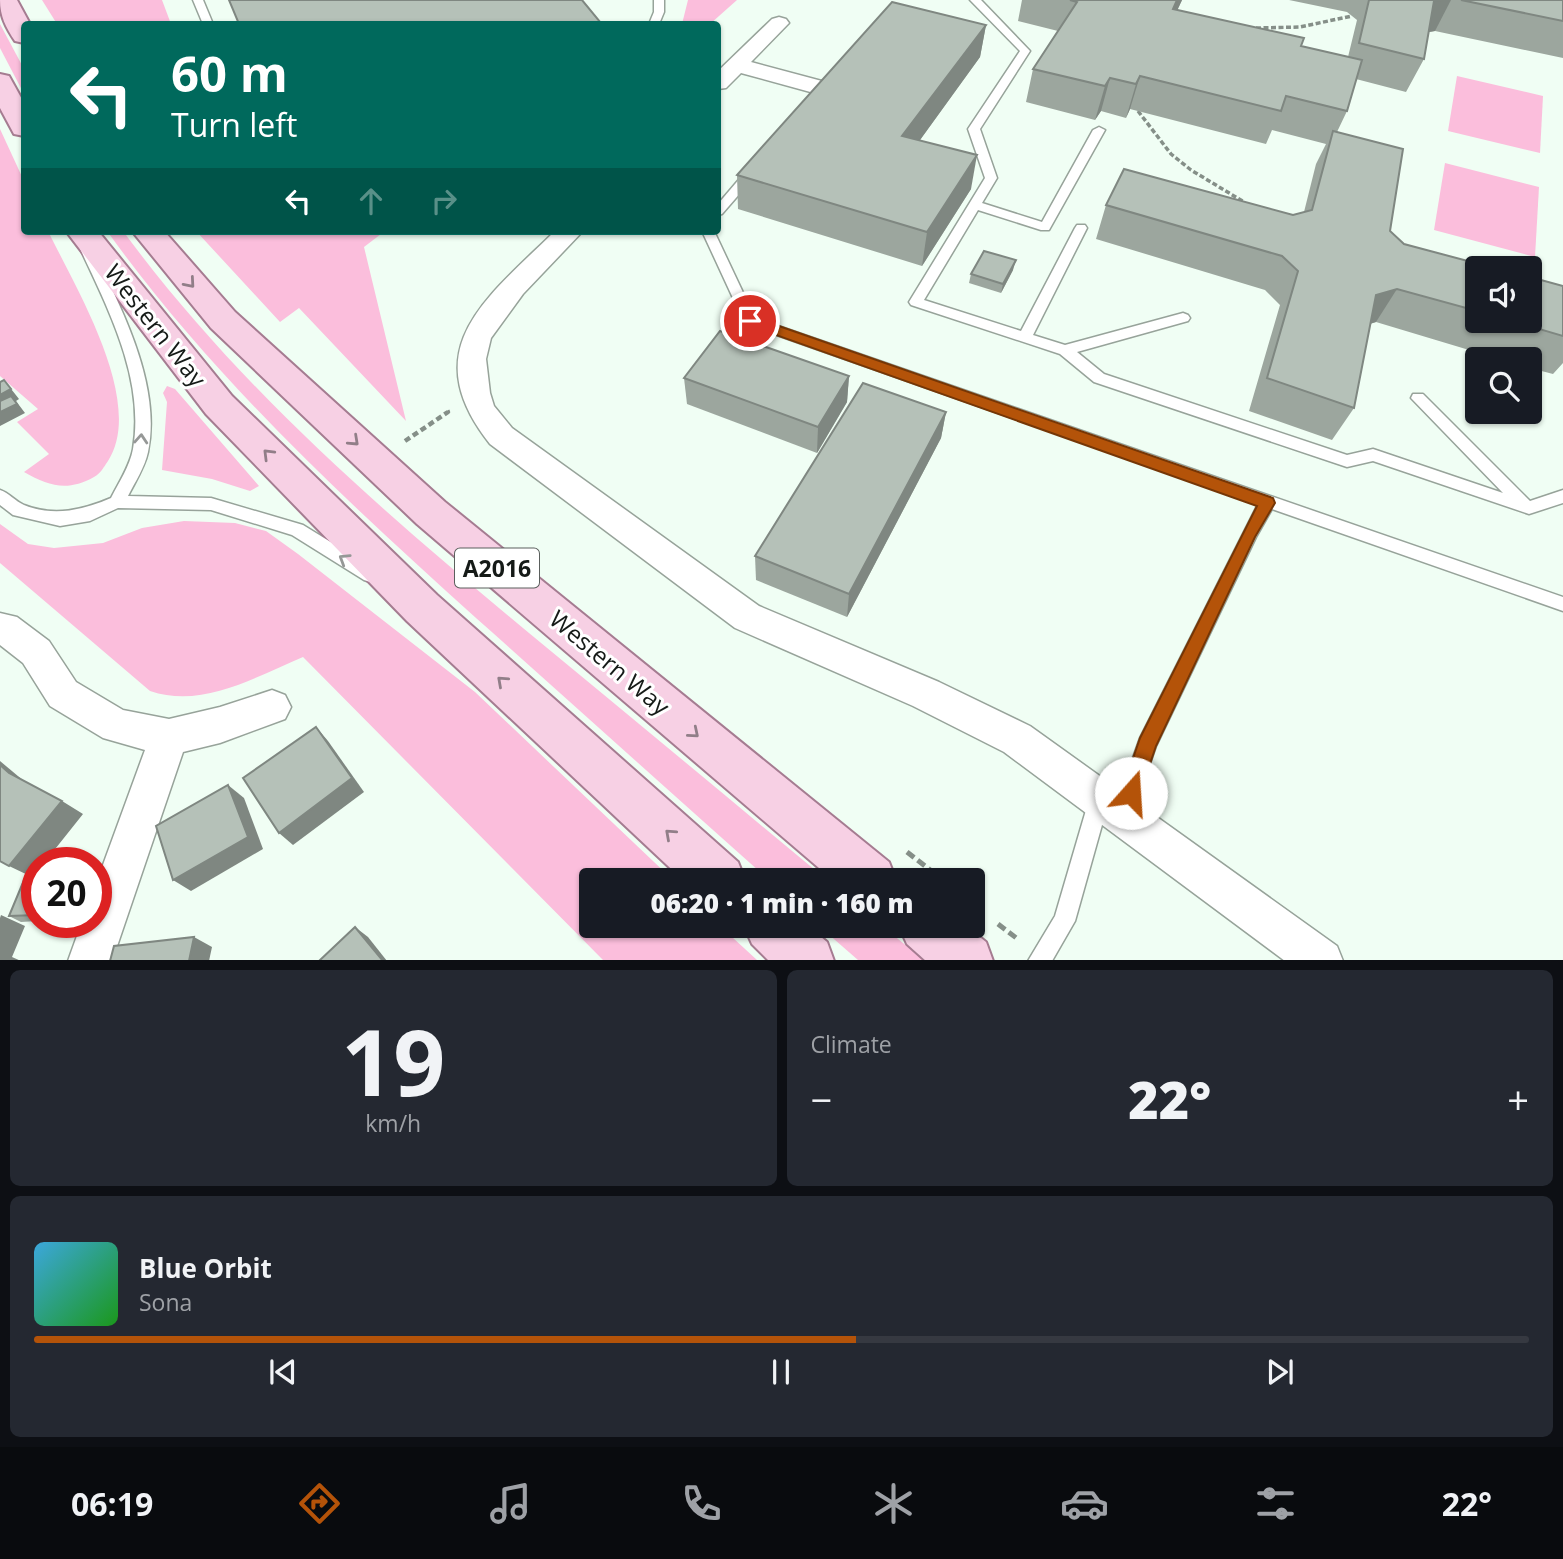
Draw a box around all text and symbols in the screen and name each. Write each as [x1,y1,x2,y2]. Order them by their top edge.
text: 60 m [171,40,288,106]
icon: left [56,49,147,140]
text: Turn left [171,103,297,146]
icon: left [279,182,317,220]
icon: ahead [352,182,390,220]
icon: right [425,182,463,220]
map controls [1465,256,1542,424]
button: sound [1465,256,1542,333]
street label: Western Way [98,257,215,394]
one-way arrow [182,275,195,288]
pin [720,291,780,351]
icon: arrive [731,302,769,340]
button: search [1465,347,1542,424]
one-way arrow [346,433,359,446]
one-way arrow [134,434,149,445]
one-way arrow [264,450,276,462]
road number: A2016 [455,548,539,588]
one-way arrow [338,555,351,568]
street label: Western Way [543,602,678,723]
one-way arrow [497,677,510,689]
one-way arrow [686,724,699,737]
position arrow [1094,756,1168,830]
one-way arrow [665,830,678,842]
speed limit sign: 20 [21,847,112,938]
text: 06:20 · 1 min · 160 m [651,885,913,921]
text: 19 [341,999,445,1123]
text: Climate [811,1028,892,1060]
text: 22° [1128,1063,1211,1134]
text: − [811,1073,832,1125]
text: + [1507,1073,1529,1125]
text: km/h [365,1107,421,1139]
text: Blue Orbit [139,1250,272,1286]
text: Sona [139,1286,192,1318]
icon: previous [264,1353,302,1391]
icon: pause [762,1353,800,1391]
icon: next [1261,1353,1299,1391]
icon: directions [295,1479,344,1528]
icon: music [486,1479,535,1528]
icon: phone [677,1479,726,1528]
icon: climate [869,1479,918,1528]
icon: car [1060,1479,1109,1528]
icon: filters [1251,1479,1300,1528]
text: 06:19 [71,1482,153,1525]
text: 22° [1442,1482,1492,1525]

